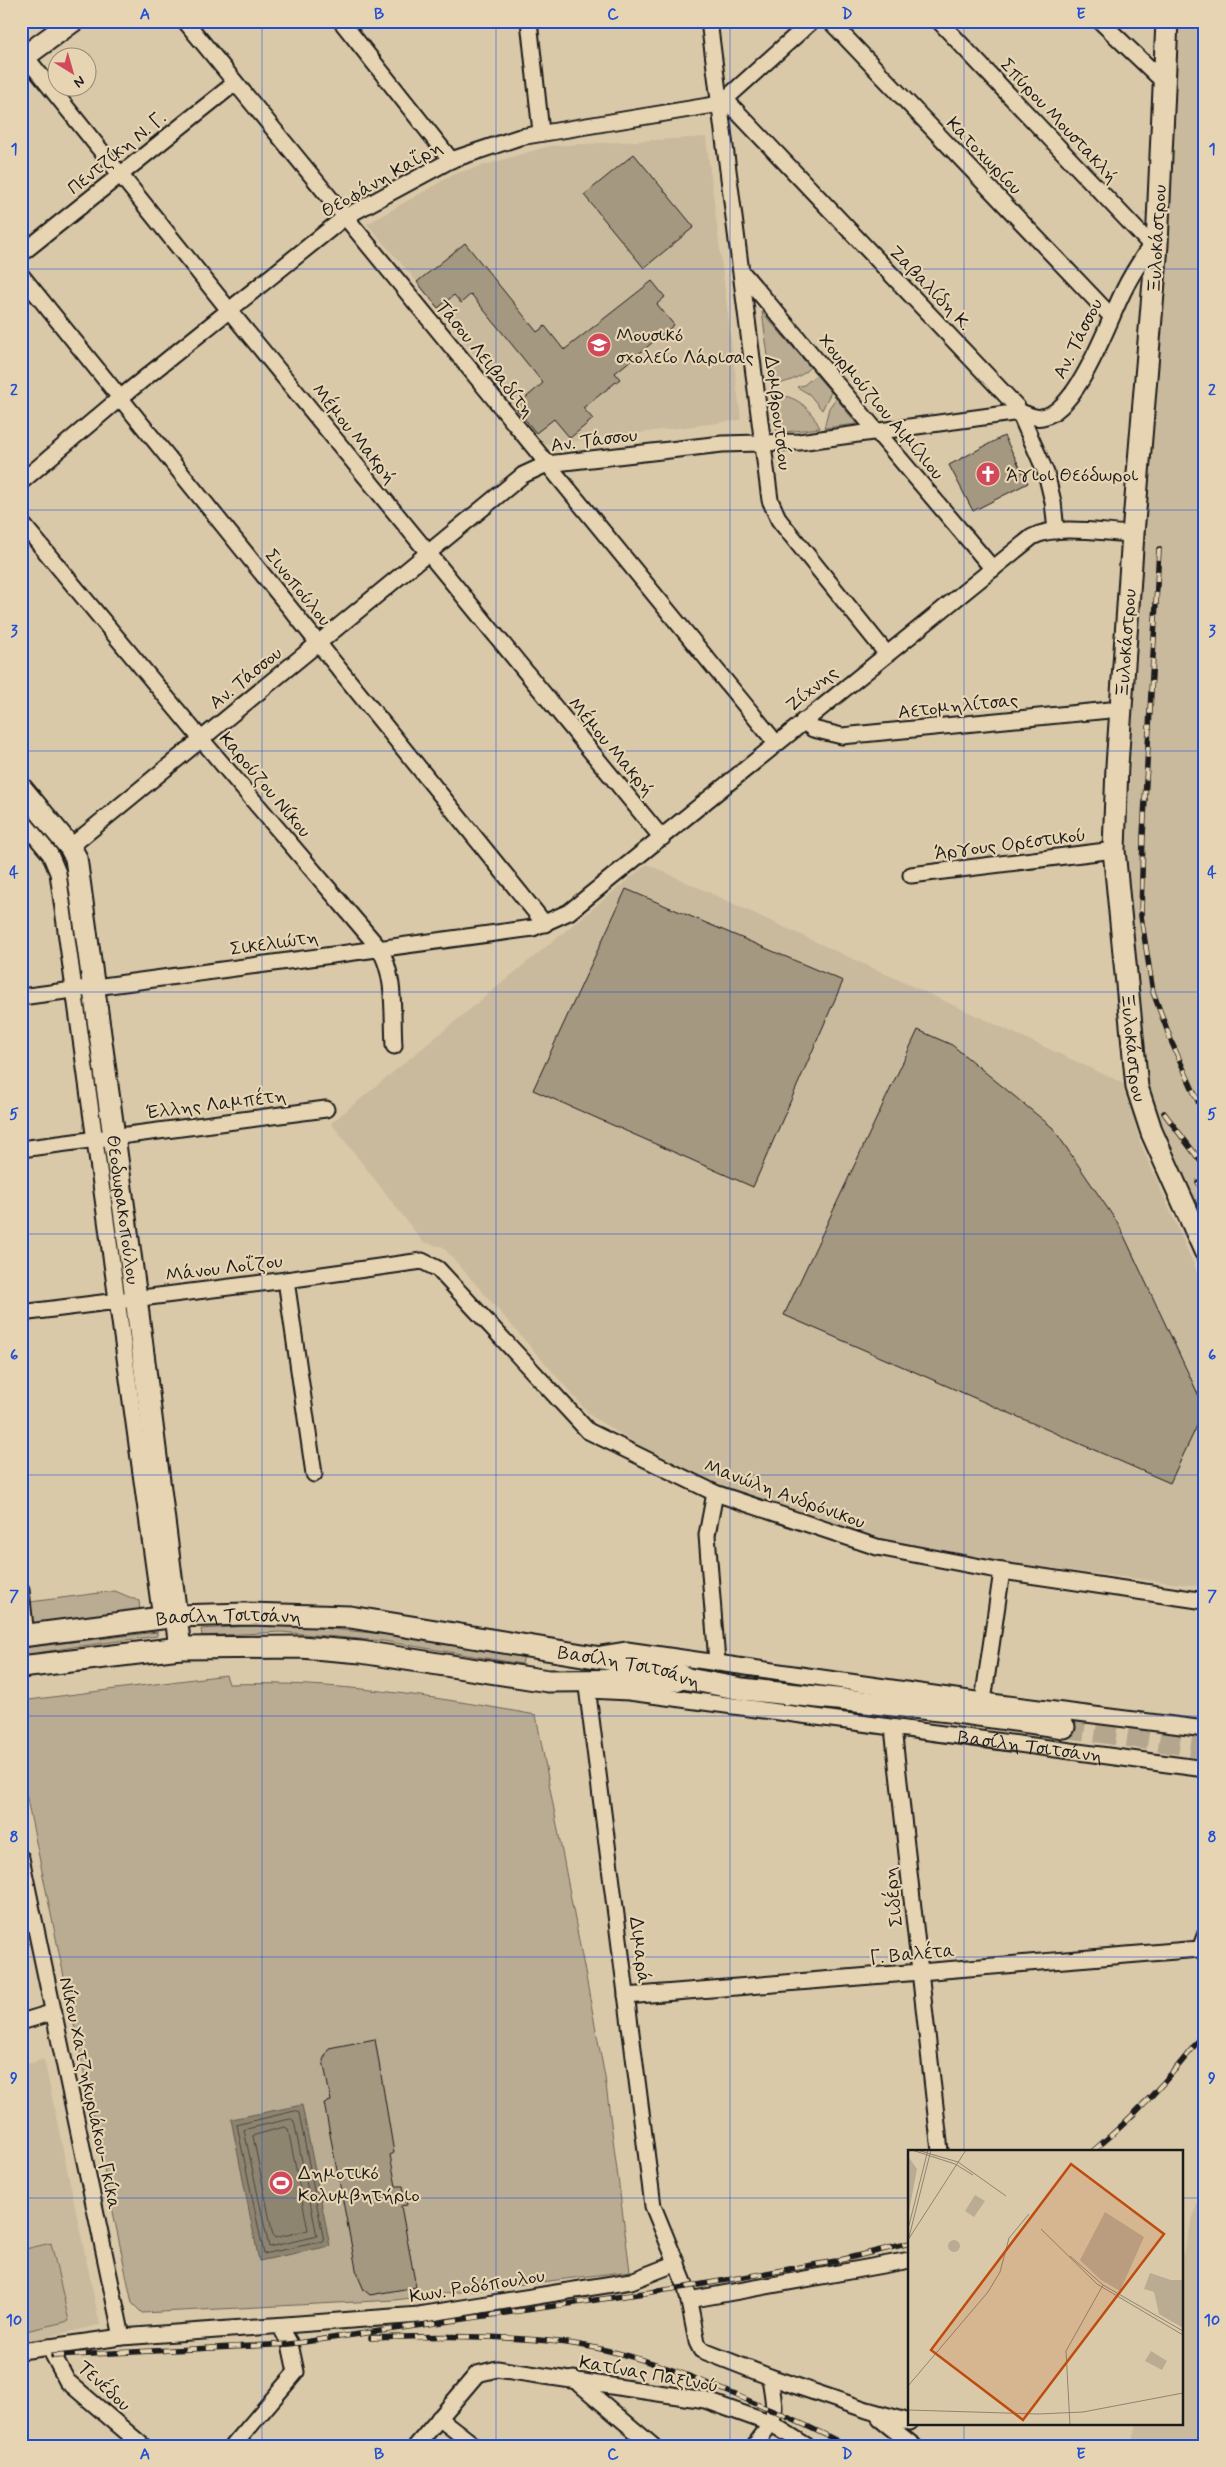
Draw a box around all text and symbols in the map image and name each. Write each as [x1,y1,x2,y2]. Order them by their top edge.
text: A [140,4,150,25]
text: B [374,4,384,25]
text: C [607,4,619,25]
text: D [841,4,853,25]
text: E [1076,4,1086,25]
north arrow [48,48,98,98]
street label: Σπύρου Μουστακλή [994,53,1123,189]
text: N [70,72,88,92]
street label: Πεντζίκη Ν. Γ. [62,106,172,201]
street label: Κατοχωρίου [940,112,1027,200]
street label: Θεοφάνη Καΐρη [317,135,447,224]
text: 1 [10,139,18,160]
text: 1 [1208,139,1216,160]
street label: Ξυλοκάστρου [1142,184,1173,294]
street label: Ζαβαλίδη Κ. [883,240,977,336]
street label: Αν. Τάσσου [1047,294,1109,383]
street label: Τάσου Λειβαδίτη [430,295,540,423]
place label: Μουσικό σχολείο Λάρισας [616,323,754,370]
street label: Χουρμούζιου Αιμίλιου [812,329,949,485]
school or university icon: Μουσικό σχολείο Λάρισας [586,332,612,358]
street label: Δομβρουτσίου [758,355,797,472]
street label: Μέμου Μακρή [306,379,402,489]
text: 2 [10,380,18,401]
text: 2 [1208,380,1216,401]
street label: Αν. Τάσσου [549,423,639,458]
church icon: Άγιοι Θεόδωροι [975,461,1001,487]
place label: Άγιοι Θεόδωροι [1006,463,1138,488]
street label: Σινοπούλου [259,544,337,632]
street label: Ξυλοκάστρου [1110,588,1143,698]
text: 3 [10,621,18,642]
text: 3 [1208,621,1216,642]
street label: Αν. Τάσσου [204,641,288,715]
street label: Ζίχνης [781,660,843,718]
street label: Αετομηλίτσας [897,688,1020,725]
street label: Μέμου Μακρή [562,692,660,802]
street label: Καρούζου Νίκου [213,727,316,843]
street label: Άργους Ορεστικού [933,823,1087,866]
text: 4 [9,862,19,883]
text: 4 [1207,862,1217,883]
street label: Σικελιώτη [228,925,320,962]
street label: Ξυλοκάστρου [1114,992,1152,1105]
street label: Έλλης Λαμπέτη [145,1083,288,1125]
text: 5 [9,1104,19,1125]
text: 5 [1207,1104,1217,1125]
street label: Θεοδωρακοπούλου [100,1133,145,1286]
street label: Μάνου Λοΐζου [164,1249,284,1288]
text: 6 [10,1345,18,1366]
text: 6 [1208,1345,1216,1366]
street label: Μανώλη Ανδρόνικου [700,1454,868,1535]
text: 7 [9,1586,19,1607]
text: 7 [1207,1586,1217,1607]
street label: Βασίλη Τσιτσάνη [155,1603,302,1633]
street label: Βασίλη Τσιτσάνη [556,1640,702,1695]
street label: Βασίλη Τσιτσάνη [956,1725,1104,1769]
text: 8 [9,1827,19,1848]
text: 8 [1207,1827,1217,1848]
street label: Σιδέρη [877,1866,910,1928]
street label: Διμαρά [623,1915,656,1985]
street label: Γ. Βαλέτα [869,1938,956,1971]
street label: Νίκου Χατζηκυριάκου-Γκίκα [53,1975,126,2212]
text: 9 [10,2068,18,2089]
text: 9 [1208,2068,1216,2089]
inset map [908,2150,1184,2424]
place label: Δημοτικό Κολυμβητήριο [298,2161,420,2208]
sports icon: Δημοτικό Κολυμβητήριο [268,2170,294,2196]
street label: Κων. Ροδόπουλου [408,2263,547,2310]
text: 10 [6,2310,22,2331]
text: 10 [1204,2310,1220,2331]
street label: Κατίνας Παξινού [577,2350,720,2399]
street label: Τενέδου [72,2355,136,2417]
text: A [140,2444,150,2465]
text: B [374,2444,384,2465]
text: C [607,2444,619,2465]
text: D [841,2444,853,2465]
text: E [1076,2444,1086,2465]

